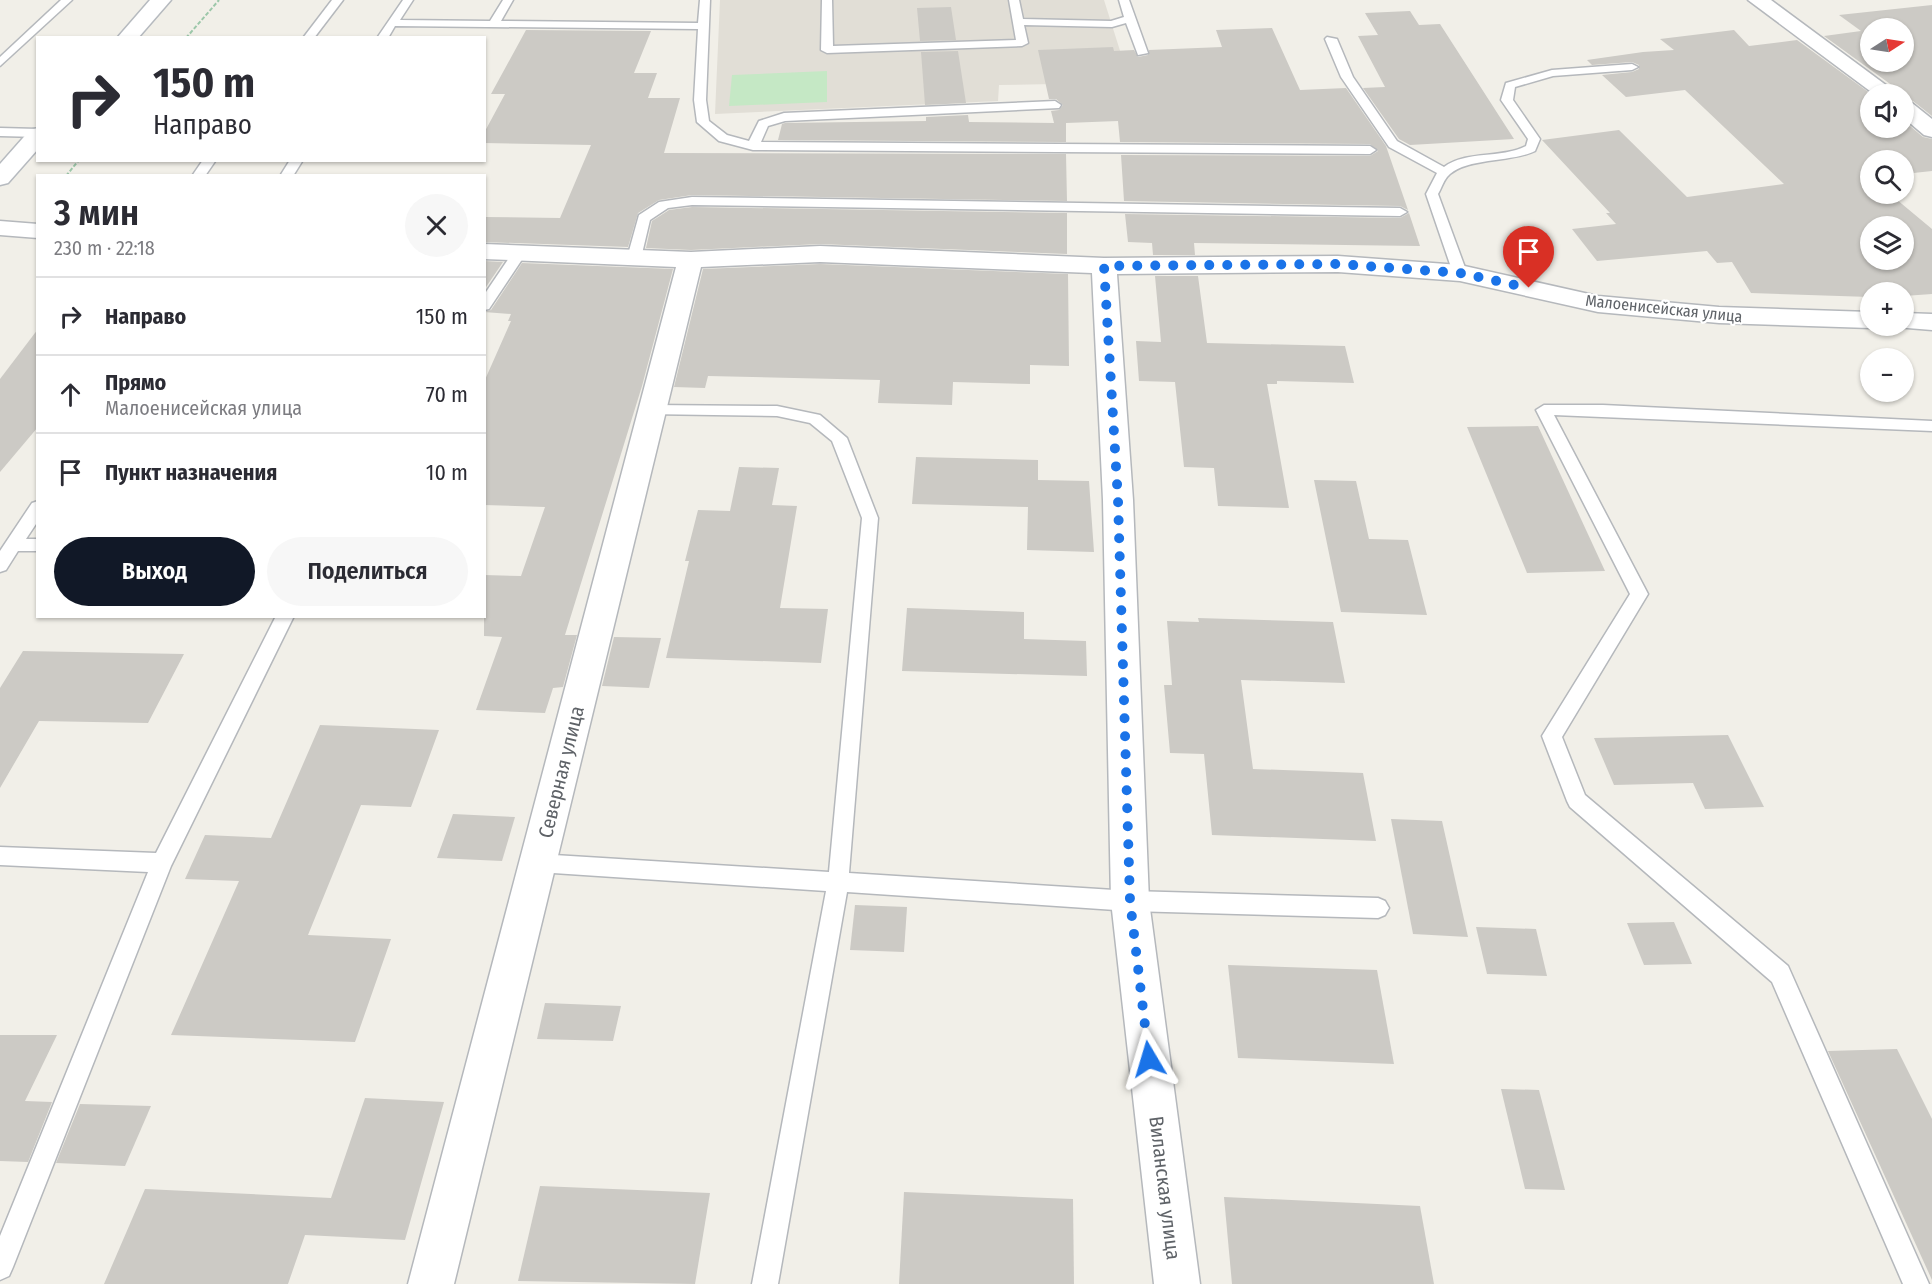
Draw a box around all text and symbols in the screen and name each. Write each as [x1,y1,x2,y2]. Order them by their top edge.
north arrow [1860,18,1914,72]
map controls [1860,18,1914,402]
text: 150 m [153,58,255,108]
icon: right [54,60,132,138]
button: sound [1860,84,1914,138]
text: Направо [153,109,252,141]
button: search [1860,150,1914,204]
text: 3 мин [54,191,139,235]
button: close [405,194,468,257]
button: layers [1860,216,1914,270]
pin [1503,226,1554,288]
icon: arrive [1512,235,1545,268]
text: 230 m · 22:18 [54,236,155,260]
button: + [1860,282,1914,336]
street label: Малоенисейская улица [1585,291,1743,326]
icon: right [54,300,87,333]
text: Направо [105,303,186,330]
text: 150 m [416,303,468,330]
button: − [1860,348,1914,402]
text: Прямо [105,369,166,396]
icon: ahead [54,378,87,411]
text: 70 m [426,381,468,408]
text: Малоенисейская улица [105,396,302,420]
icon: arrive [54,456,87,489]
text: Пункт назначения [105,459,277,486]
text: 10 m [426,459,468,486]
button: Выход [54,537,255,606]
button: Поделиться [267,537,468,606]
street label: Северная улица [533,703,589,841]
position arrow [1117,1027,1181,1091]
street label: Виланская улица [1144,1115,1186,1261]

